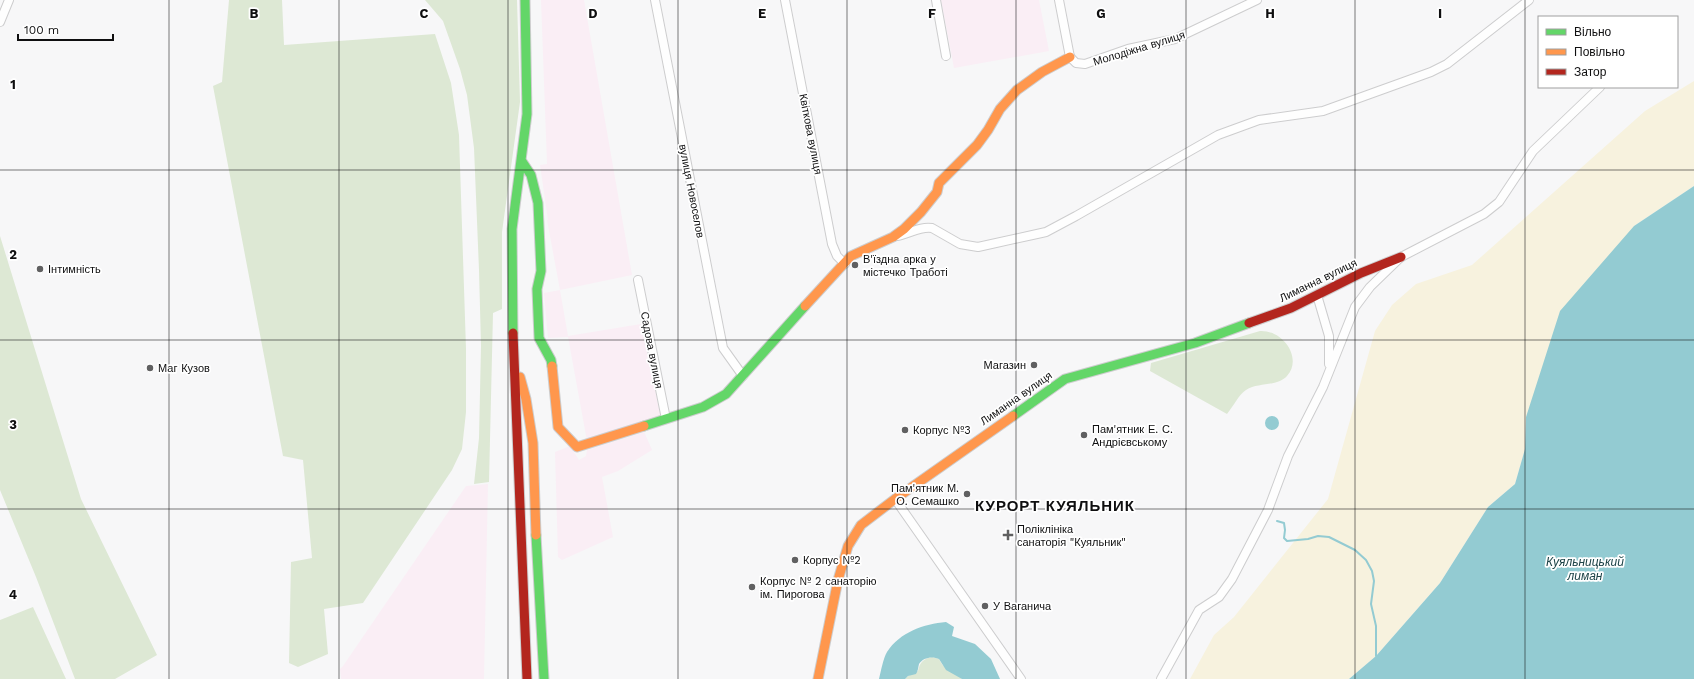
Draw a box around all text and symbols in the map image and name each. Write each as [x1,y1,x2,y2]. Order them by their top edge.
text: B [250,6,259,21]
text: C [420,6,429,21]
text: D [588,6,598,21]
text: E [758,6,766,21]
text: F [928,6,936,21]
text: G [1096,6,1106,21]
text: H [1265,6,1275,21]
text: I [1438,6,1442,21]
scale bar [18,16,113,42]
legend [1538,16,1678,88]
text: 100 m [24,23,59,37]
text: Вільно [1574,25,1612,39]
street label: Молодіжна вулиця [1092,28,1187,69]
text: Повільно [1574,45,1625,59]
text: Затор [1574,65,1607,79]
text: 1 [10,77,16,92]
street label: Квіткова вулиця [796,93,825,176]
street label: вулиця Новоселов [676,143,707,239]
text: 2 [9,247,17,262]
place label: В'їздна арка у містечко Тработі [863,253,948,279]
street label: Лиманна вулиця [1277,256,1359,305]
marker: В'їздна арка у містечко Тработі [850,260,860,270]
place label: Інтимність [48,263,101,276]
marker: Інтимність [35,264,45,274]
street label: Садова вулиця [638,311,665,390]
place label: Магазин [984,359,1026,372]
marker: Магазин [1029,360,1039,370]
place label: Маг Кузов [158,362,210,375]
marker: Маг Кузов [145,363,155,373]
street label: Лиманна вулиця [978,369,1055,428]
text: 3 [9,417,17,432]
place label: Пам'ятник Е. С. Андрієвському [1092,423,1173,449]
place label: Корпус №3 [913,424,971,437]
marker: Корпус №3 [900,425,910,435]
marker: Пам'ятник Е. С. Андрієвському [1079,430,1089,440]
place label: Пам'ятник М. О. Семашко [891,482,959,508]
marker: Пам'ятник М. О. Семашко [962,489,972,499]
district label: КУРОРТ КУЯЛЬНИК [975,497,1135,515]
place label: Поліклініка санаторія "Куяльник" [1017,523,1126,549]
marker: Поліклініка санаторія "Куяльник" [1002,529,1014,541]
place label: Корпус №2 [803,554,861,567]
marker: Корпус №2 [790,555,800,565]
water label: Куяльницький лиман [1546,555,1624,583]
place label: Корпус № 2 санаторію ім. Пирогова [760,575,877,601]
marker: Корпус № 2 санаторію ім. Пирогова [747,582,757,592]
text: 4 [9,587,18,602]
place label: У Ваганича [993,600,1052,613]
marker: У Ваганича [980,601,990,611]

